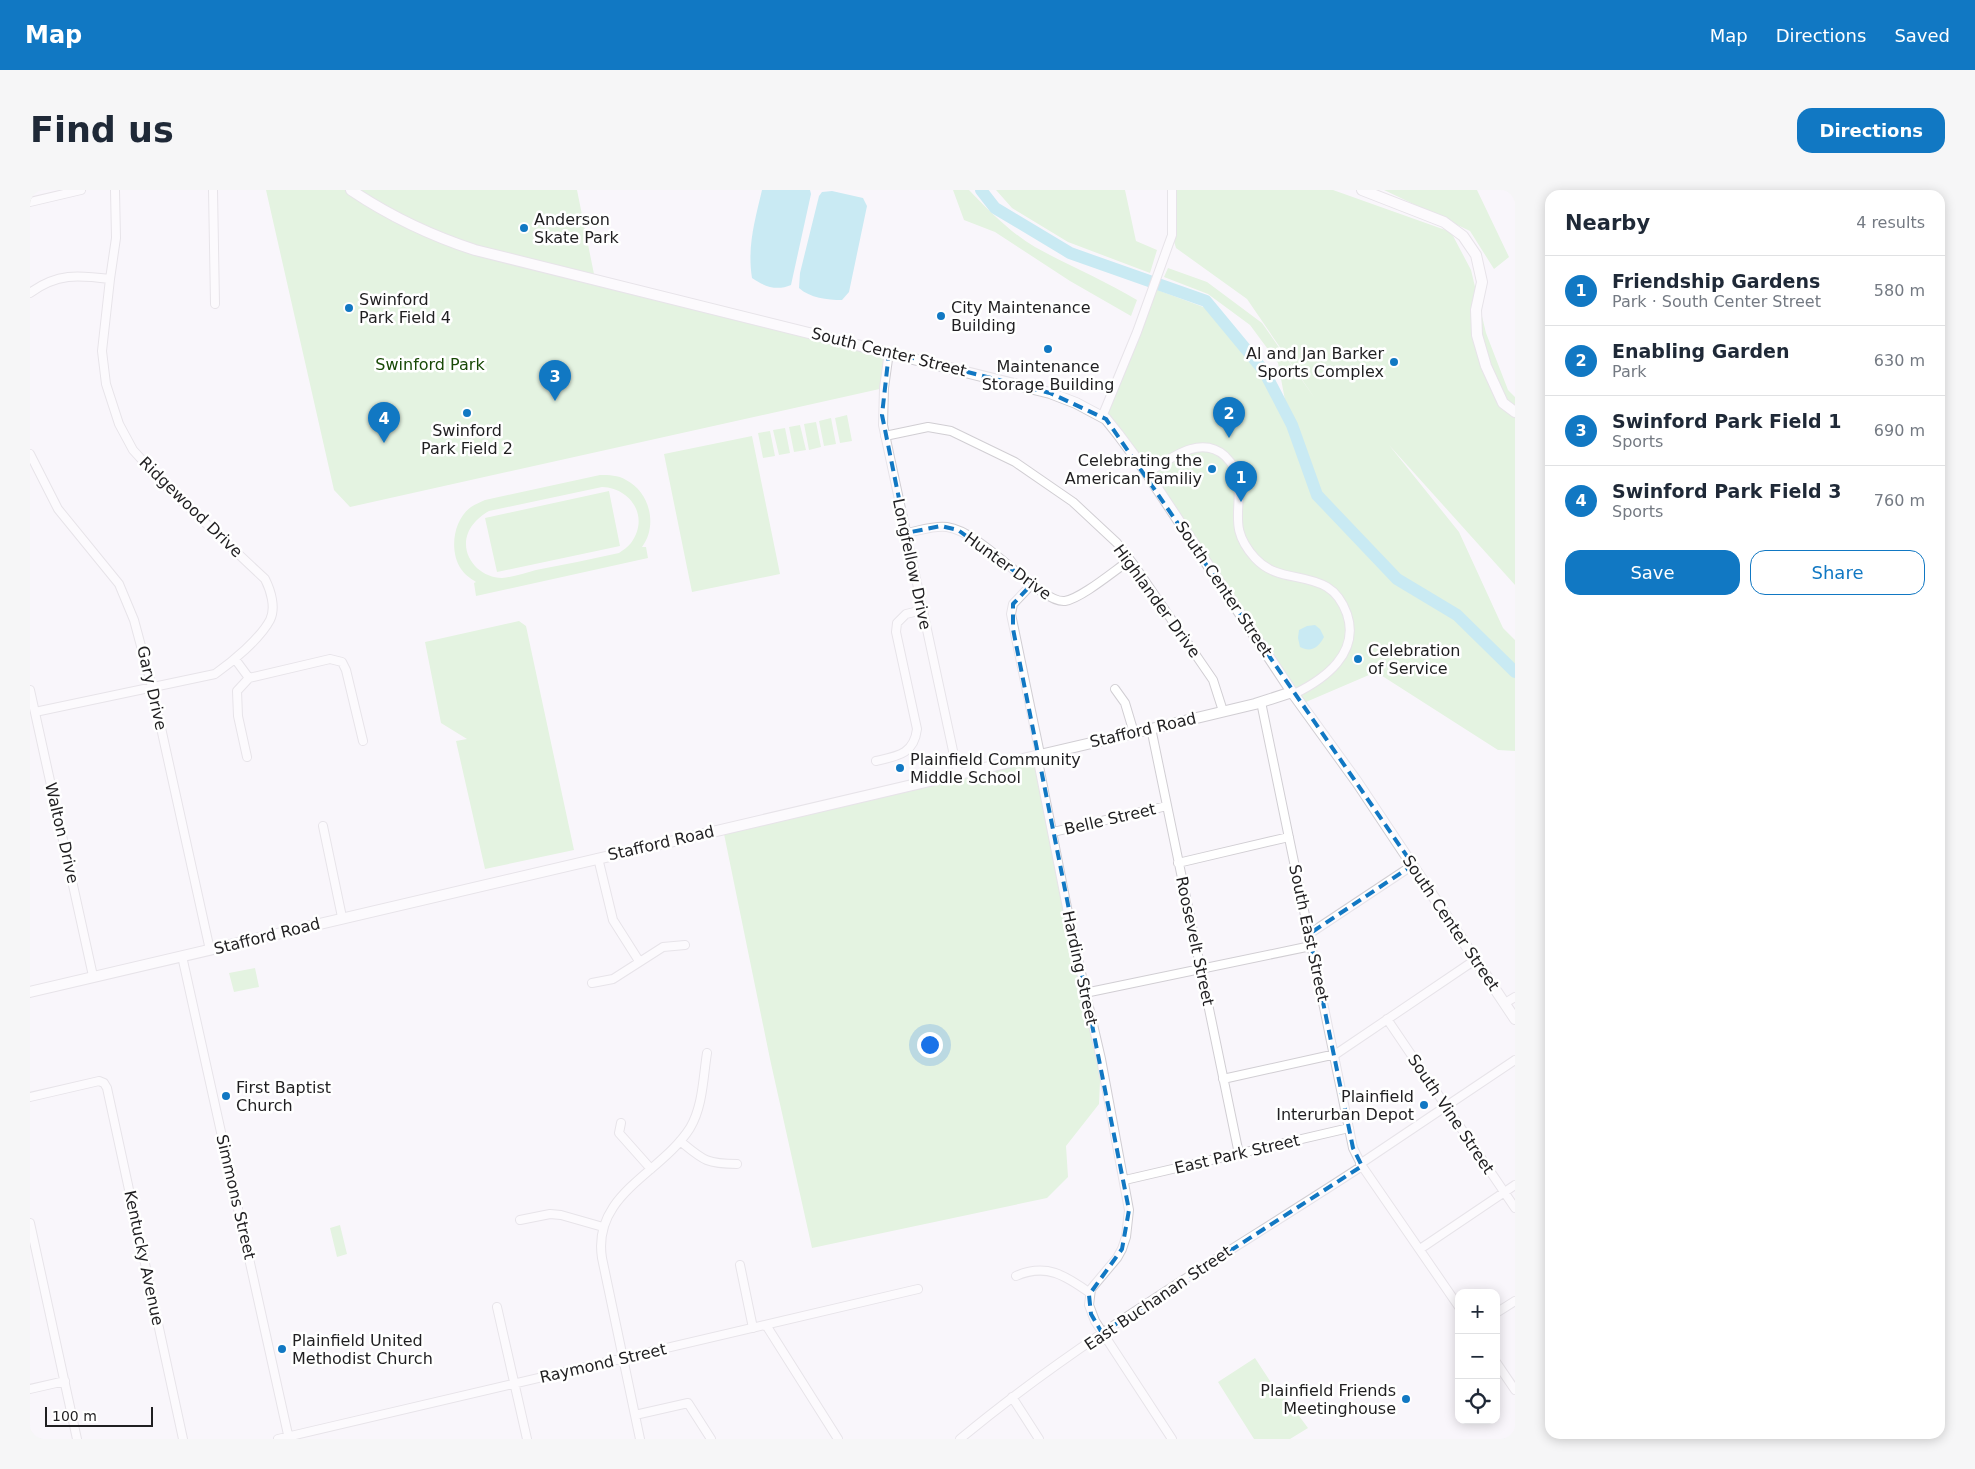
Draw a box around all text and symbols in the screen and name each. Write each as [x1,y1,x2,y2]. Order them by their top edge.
text: Map [25,21,82,49]
text: Map [1710,25,1748,46]
text: Directions [1776,25,1866,46]
text: Saved [1894,25,1950,46]
button: Directions [1797,108,1945,153]
text: Find us [30,110,174,150]
place label: Anderson Skate Park [534,210,619,247]
text: Nearby [1565,211,1650,235]
text: 4 results [1856,213,1925,232]
marker: Anderson Skate Park [518,222,530,234]
text: Friendship Gardens [1612,270,1820,292]
text: 1 [1575,281,1587,300]
text: 580 m [1874,281,1925,300]
place label: Swinford Park Field 4 [359,290,451,327]
text: Park · South Center Street [1612,292,1821,311]
place label: City Maintenance Building [951,298,1090,335]
marker: Swinford Park Field 4 [343,302,355,314]
marker: City Maintenance Building [935,310,947,322]
street label: South Center Street [809,324,969,380]
text: Enabling Garden [1612,340,1790,362]
marker: Maintenance Storage Building [1042,343,1054,355]
place label: Al and Jan Barker Sports Complex [1246,344,1384,381]
text: 2 [1575,351,1587,370]
text: 630 m [1874,351,1925,370]
park label: Swinford Park [375,355,485,374]
marker: Al and Jan Barker Sports Complex [1388,356,1400,368]
place label: Maintenance Storage Building [982,357,1114,394]
pin: 3 [539,360,571,401]
text: Park [1612,362,1647,381]
pin: 2 [1213,397,1245,438]
pin: 4 [368,402,400,443]
marker: Swinford Park Field 2 [461,407,473,419]
text: Swinford Park Field 1 [1612,410,1841,432]
place label: Swinford Park Field 2 [421,421,513,458]
text: 3 [1575,421,1587,440]
text: 690 m [1874,421,1925,440]
text: Sports [1612,432,1663,451]
place label: Celebrating the American Familiy [1065,451,1202,488]
street label: Ridgewood Drive [135,453,247,561]
pin: 1 [1225,461,1257,502]
marker: Celebrating the American Familiy [1206,463,1218,475]
text: Swinford Park Field 3 [1612,480,1841,502]
text: 4 [1575,491,1587,510]
text: 760 m [1874,491,1925,510]
street label: Longfellow Drive [889,497,935,631]
text: Sports [1612,502,1663,521]
street label: South Center Street [1172,518,1276,660]
street label: Hunter Drive [961,528,1055,604]
street label: Highlander Drive [1109,541,1205,661]
button: Save [1565,550,1740,595]
button: Share [1750,550,1925,595]
place label: Celebration of Service [1368,641,1461,678]
street label: Gary Drive [133,644,171,732]
marker: Celebration of Service [1352,653,1364,665]
street label: Stafford Road [1088,709,1198,751]
place label: Plainfield Community Middle School [910,750,1081,787]
marker: Plainfield Community Middle School [894,762,906,774]
street label: Walton Drive [41,781,83,885]
street label: Belle Street [1062,799,1158,839]
street label: Stafford Road [606,822,716,864]
street label: South Center Street [1399,852,1503,994]
street label: South East Street [1285,863,1333,1003]
street label: Roosevelt Street [1172,875,1218,1007]
street label: Harding Street [1059,909,1101,1027]
street label: Stafford Road [212,914,322,958]
your location [917,1032,943,1058]
street label: South Vine Street [1404,1051,1498,1177]
place label: First Baptist Church [236,1078,331,1115]
place label: Plainfield Interurban Depot [1276,1087,1414,1124]
marker: First Baptist Church [220,1090,232,1102]
marker: Plainfield Interurban Depot [1418,1099,1430,1111]
street label: East Park Street [1173,1130,1301,1178]
street label: Simmons Street [212,1133,260,1261]
street label: Kentucky Avenue [120,1189,168,1327]
street label: East Buchanan Street [1081,1242,1235,1354]
map controls [1455,1289,1500,1424]
button: + [1455,1289,1500,1334]
place label: Plainfield United Methodist Church [292,1331,433,1368]
button: − [1455,1334,1500,1379]
street label: Raymond Street [538,1339,668,1387]
marker: Plainfield United Methodist Church [276,1343,288,1355]
button: locate [1455,1379,1500,1424]
place label: Plainfield Friends Meetinghouse [1260,1381,1396,1418]
marker: Plainfield Friends Meetinghouse [1400,1393,1412,1405]
scale bar [45,1404,152,1427]
text: 100 m [52,1408,97,1424]

